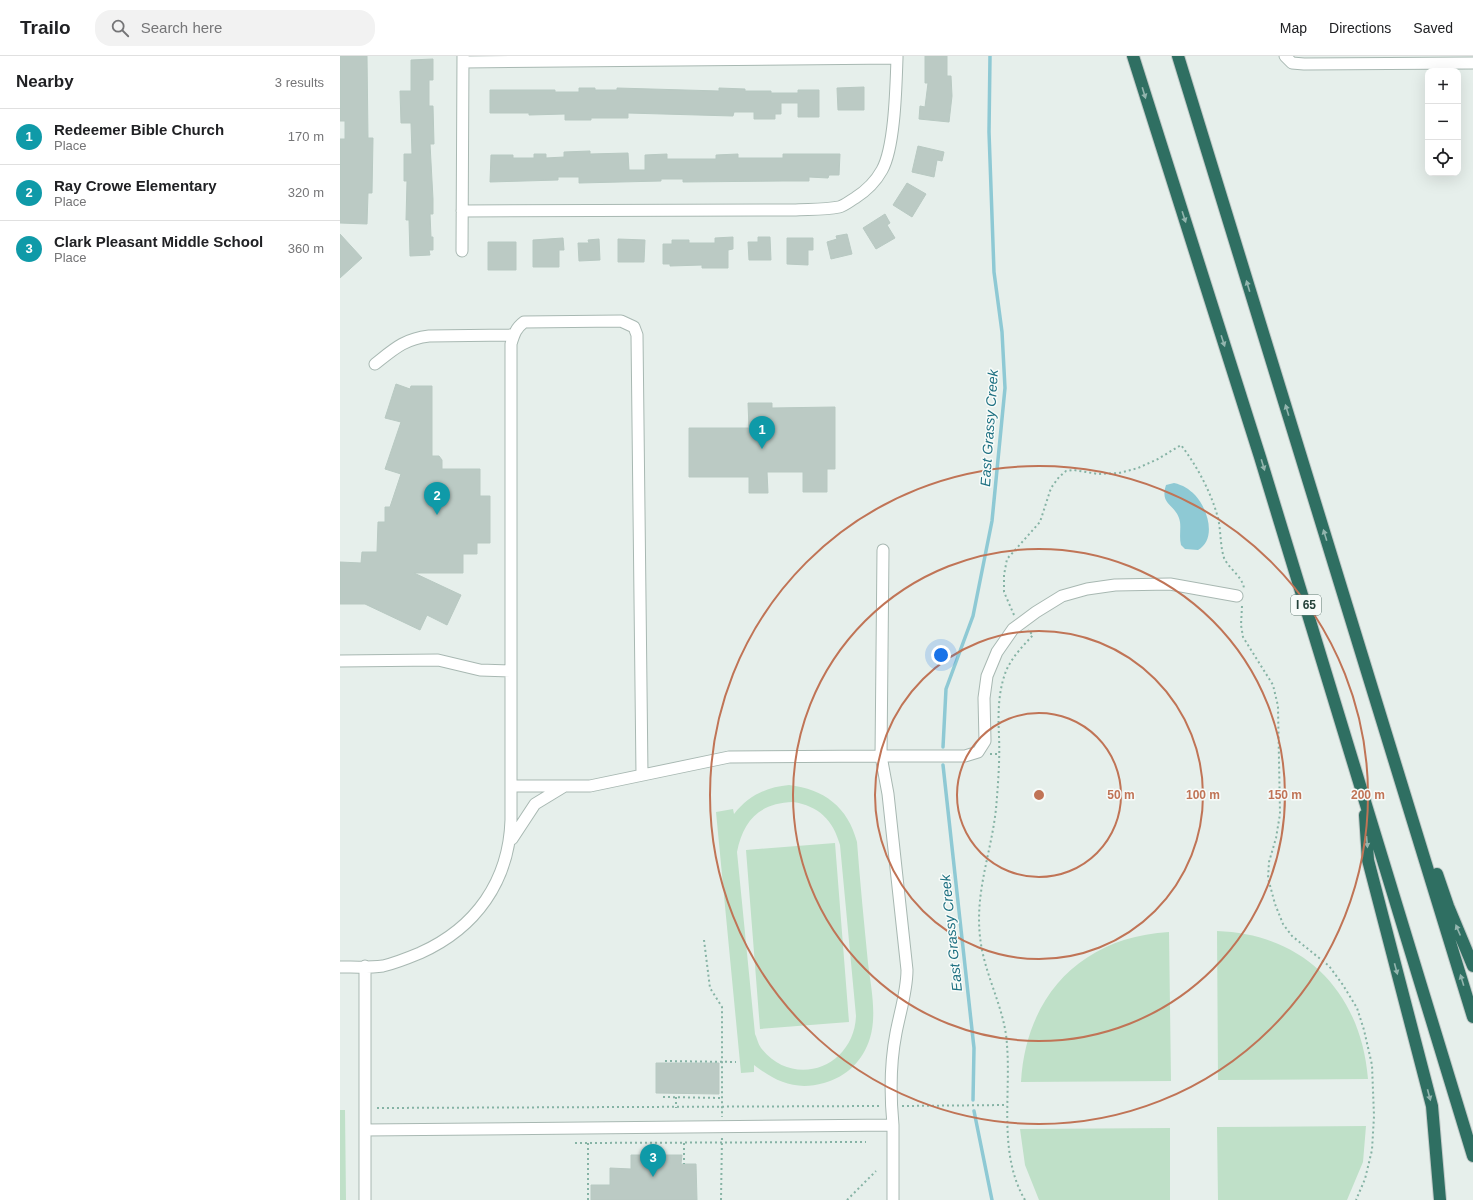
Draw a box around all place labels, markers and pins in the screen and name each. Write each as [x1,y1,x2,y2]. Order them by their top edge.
pin: 1 [749,416,775,449]
pin: 2 [424,482,450,515]
centre of rings [1032,788,1046,802]
pin: 3 [640,1144,666,1177]

